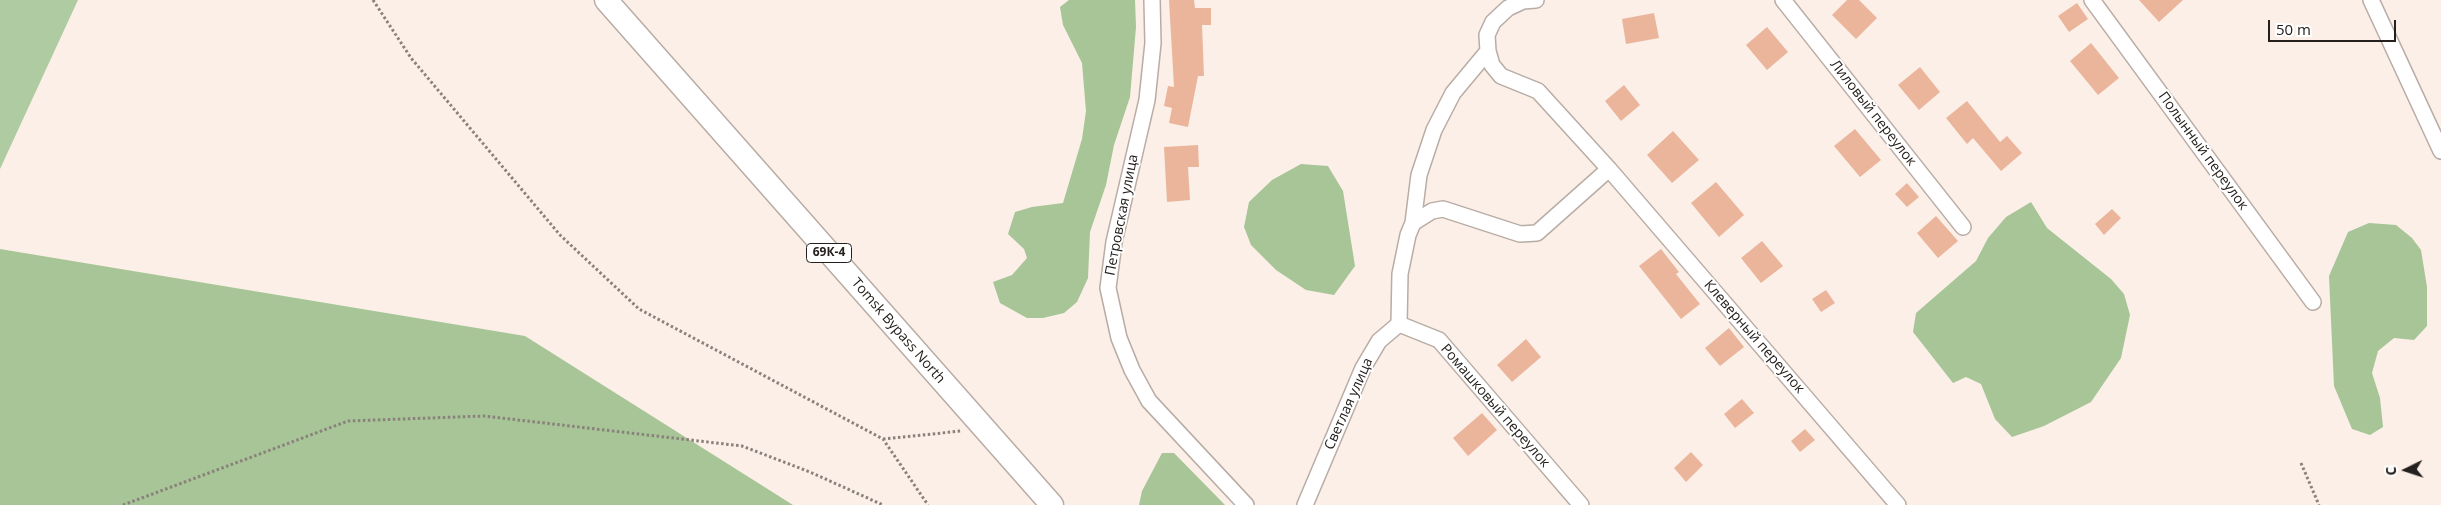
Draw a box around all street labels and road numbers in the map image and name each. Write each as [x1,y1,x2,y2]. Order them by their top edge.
street label: Лиловый переулок [1826,57,1920,169]
street label: Полынный переулок [2154,89,2252,213]
street label: Петровская улица [1102,153,1142,277]
road number: 69К-4 [806,244,852,262]
street label: Tomsk Bypass North [848,275,948,387]
street label: Клеверный переулок [1700,277,1808,397]
street label: Ромашковый переулок [1437,341,1553,471]
street label: Светлая улица [1321,355,1377,453]

